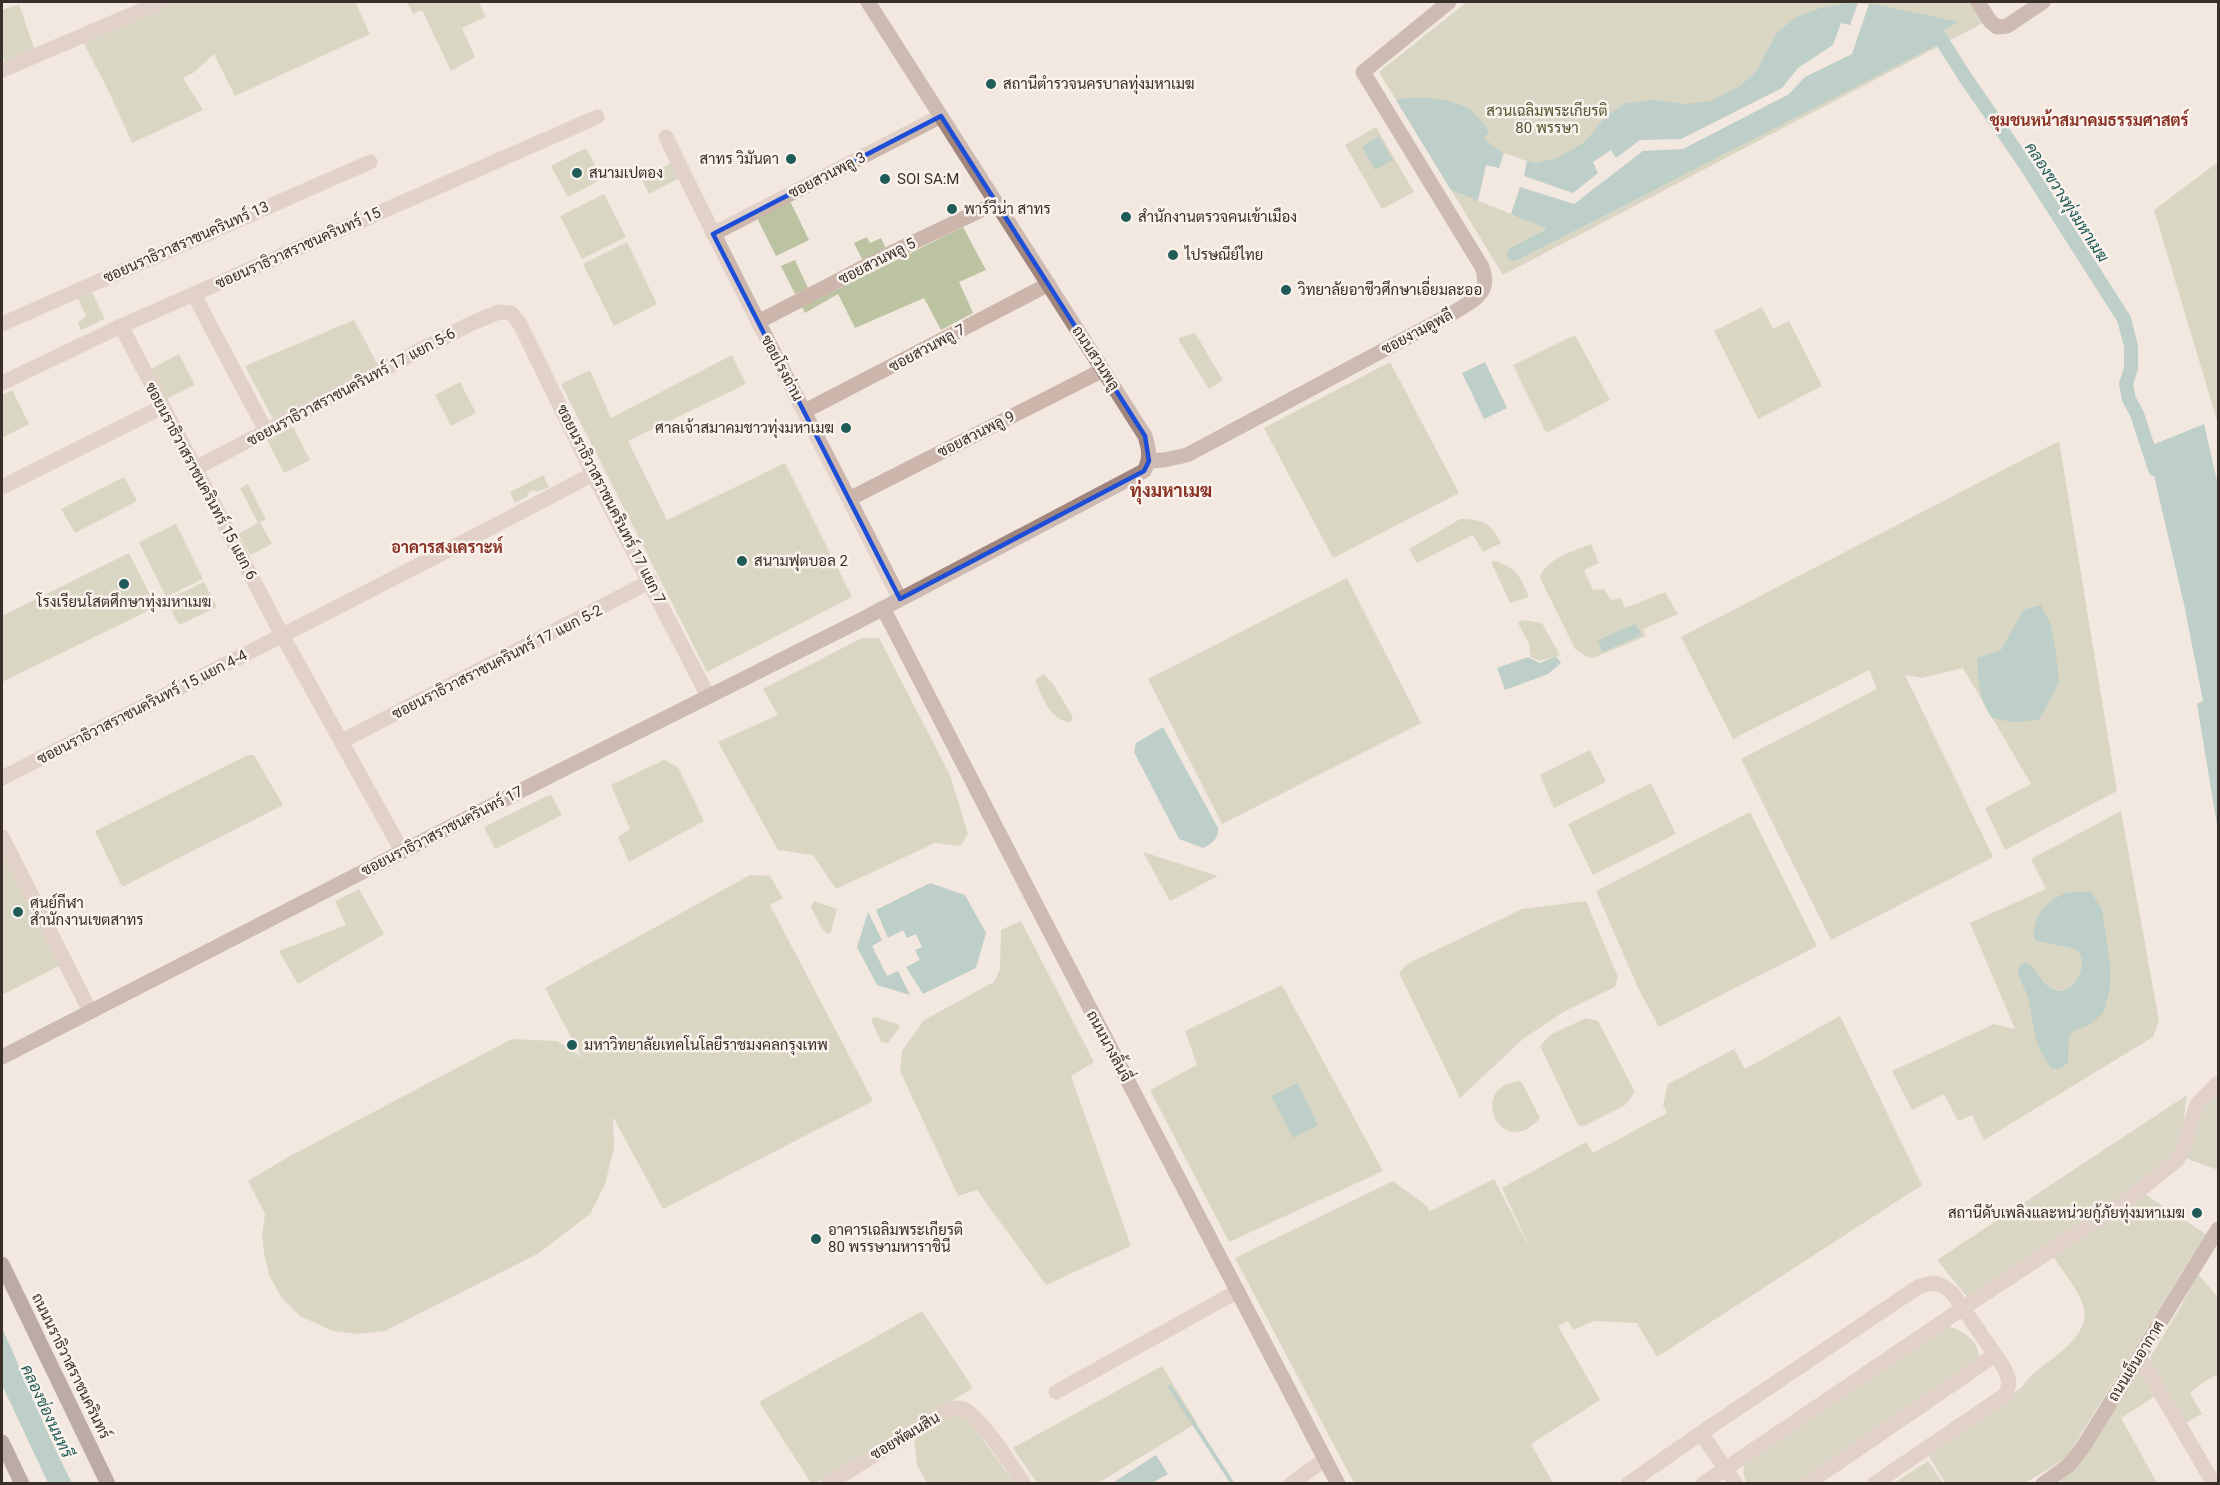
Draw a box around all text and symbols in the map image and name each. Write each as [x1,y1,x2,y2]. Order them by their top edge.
place label: สถานีตำรวจนครบาลทุ่งมหาเมฆ [1003,74,1195,95]
marker: สถานีตำรวจนครบาลทุ่งมหาเมฆ [984,77,998,91]
park label: สวนเฉลิมพระเกียรติ 80 พรรษา [1486,101,1608,137]
district label: ชุมชนหน้าสมาคมธรรมศาสตร์ [1989,109,2190,132]
water label: คลองขวางทุ่งมหาเมฆ [2020,138,2114,266]
street label: ซอยสวนพลู 3 [785,148,869,203]
place label: สาทร วิมันดา [700,150,779,168]
marker: สาทร วิมันดา [784,152,798,166]
place label: สนามเปตอง [589,164,663,182]
marker: สนามเปตอง [570,166,584,180]
place label: SOI SA:M [897,170,959,188]
marker: SOI SA:M [878,172,892,186]
street label: ซอยนราธิวาสราชนครินทร์ 13 [100,196,272,287]
place label: พาร์วีน่า สาทร [964,199,1051,218]
street label: ซอยนราธิวาสราชนครินทร์ 15 [212,202,384,293]
marker: พาร์วีน่า สาทร [945,202,959,216]
place label: สำนักงานตรวจคนเข้าเมือง [1138,207,1297,226]
marker: สำนักงานตรวจคนเข้าเมือง [1119,210,1133,224]
street label: ซอยสวนพลู 5 [835,234,919,289]
place label: ไปรษณีย์ไทย [1184,245,1263,264]
marker: ไปรษณีย์ไทย [1166,248,1180,262]
place label: วิทยาลัยอาชีวศึกษาเอี่ยมละออ [1298,275,1482,299]
marker: วิทยาลัยอาชีวศึกษาเอี่ยมละออ [1279,283,1293,297]
street label: ซอยงามดูพลี [1378,305,1456,359]
street label: ซอยสวนพลู 7 [886,320,969,377]
street label: ถนนสวนพลู [1068,322,1123,394]
street label: ซอยนราธิวาสราชนครินทร์ 17 แยก 5-6 [243,323,458,450]
street label: ซอยโรงถ่าน [757,332,808,404]
street label: ซอยนราธิวาสราชนครินทร์ 15 แยก 6 [141,379,262,583]
street label: ซอยนราธิวาสราชนครินทร์ 17 แยก 7 [553,401,670,607]
street label: ซอยสวนพลู 9 [934,407,1018,462]
place label: ศาลเจ้าสมาคมชาวทุ่งมหาเมฆ [655,418,834,439]
marker: ศาลเจ้าสมาคมชาวทุ่งมหาเมฆ [839,421,853,435]
district label: ทุ่งมหาเมฆ [1130,479,1212,505]
district label: อาคารสงเคราะห์ [391,536,504,557]
place label: สนามฟุตบอล 2 [754,552,848,572]
marker: สนามฟุตบอล 2 [735,554,749,568]
marker: โรงเรียนโสตศึกษาทุ่งมหาเมฆ [117,577,131,591]
place label: โรงเรียนโสตศึกษาทุ่งมหาเมฆ [36,592,211,613]
street label: ซอยนราธิวาสราชนครินทร์ 17 แยก 5-2 [388,600,605,723]
street label: ซอยนราธิวาสราชนครินทร์ 15 แยก 4-4 [33,645,251,768]
street label: ซอยนราธิวาสราชนครินทร์ 17 [358,781,526,880]
place label: ศูนย์กีฬา สำนักงานเขตสาทร [30,893,144,929]
marker: ศูนย์กีฬา สำนักงานเขตสาทร [11,905,25,919]
street label: ถนนนางลิ้นจี่ [1083,1004,1141,1085]
place label: มหาวิทยาลัยเทคโนโลยีราชมงคลกรุงเทพ [584,1035,828,1056]
marker: มหาวิทยาลัยเทคโนโลยีราชมงคลกรุงเทพ [565,1038,579,1052]
place label: สถานีดับเพลิงและหน่วยกู้ภัยทุ่งมหาเมฆ [1948,1203,2185,1224]
marker: สถานีดับเพลิงและหน่วยกู้ภัยทุ่งมหาเมฆ [2190,1206,2204,1220]
place label: อาคารเฉลิมพระเกียรติ 80 พรรษามหาราชินี [828,1220,963,1256]
marker: อาคารเฉลิมพระเกียรติ 80 พรรษามหาราชินี [809,1232,823,1246]
street label: ถนนนราธิวาสราชนครินทร์ [28,1290,115,1442]
street label: ถนนเย็นอากาศ [2102,1316,2168,1405]
water label: คลองช่องนนทรี [17,1361,79,1462]
street label: ซอยพัฒนสิน [867,1408,943,1464]

